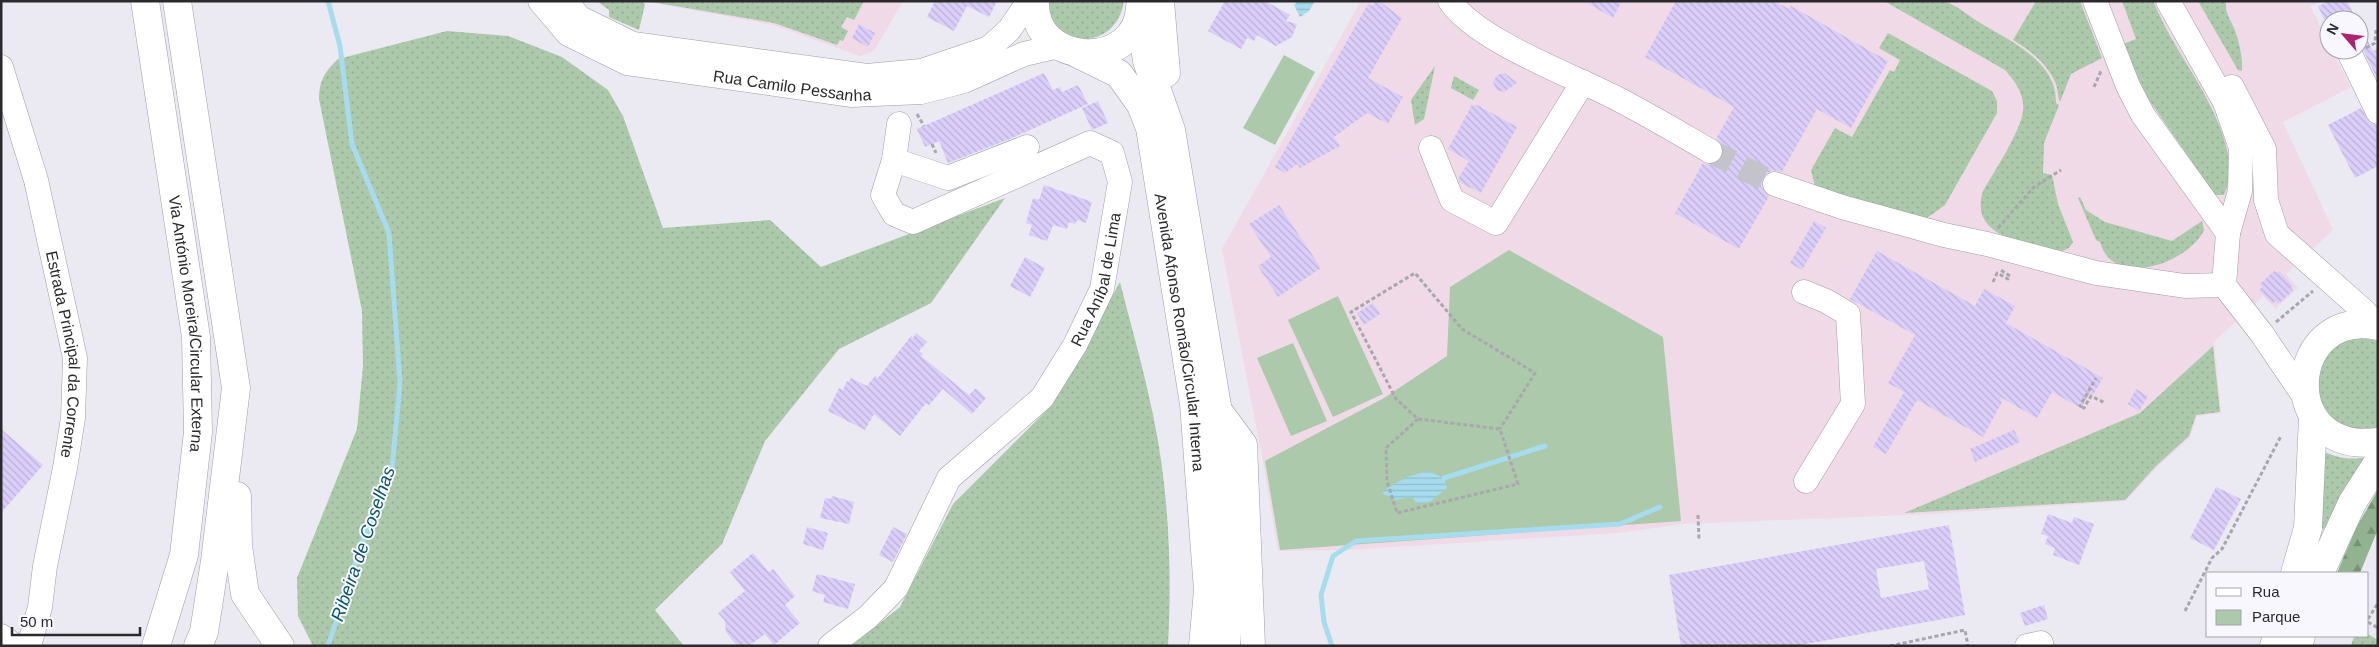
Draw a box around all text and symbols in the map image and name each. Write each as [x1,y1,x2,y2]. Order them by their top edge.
north arrow [2319,10,2369,60]
text: N [2323,21,2342,37]
street label: Rua Camilo Pessanha [712,67,872,104]
street label: Avenida Afonso Romão/Circular Interna [1152,192,1208,472]
street label: Via António Moreira/Circular Externa [166,194,207,453]
street label: Rua Aníbal de Lima [1067,211,1123,349]
street label: Estrada Principal da Corrente [43,249,84,459]
water label: Ribeira de Coselhas [327,464,399,624]
legend [2206,572,2369,637]
text: Rua [2252,583,2280,600]
scale bar [12,604,140,636]
text: Parque [2252,608,2300,625]
text: 50 m [20,613,53,630]

